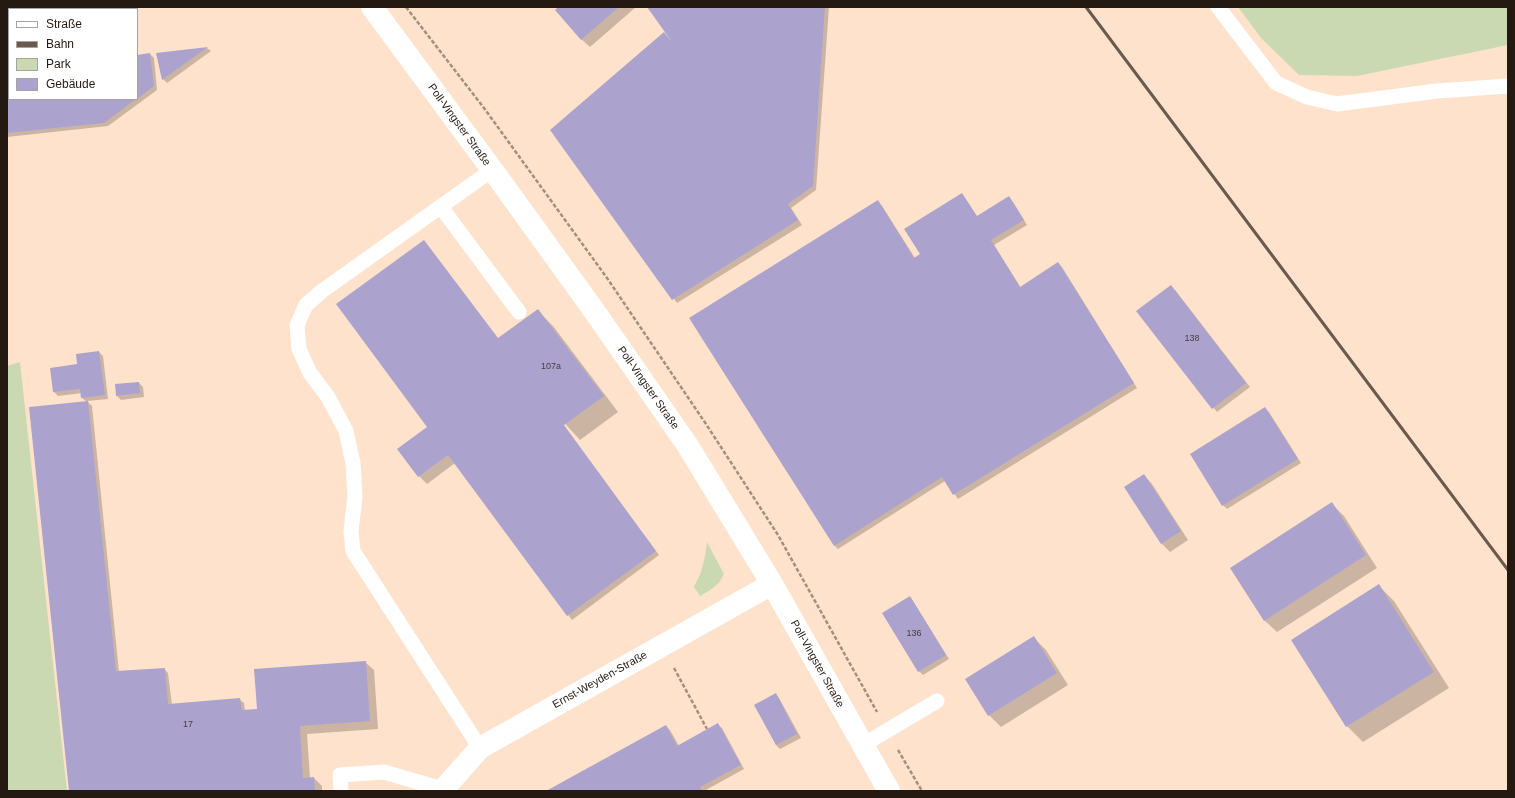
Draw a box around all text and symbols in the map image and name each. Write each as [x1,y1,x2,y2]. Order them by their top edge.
legend [8,8,138,100]
text: Straße [46,17,82,31]
text: Bahn [46,37,74,51]
text: Park [46,57,71,71]
text: Gebäude [46,77,95,91]
street label: Poll-Vingster Straße [425,81,493,169]
house number: 138 [1184,334,1200,344]
street label: Poll-Vingster Straße [614,344,682,432]
house number: 107a [541,362,561,372]
street label: Poll-Vingster Straße [787,618,847,710]
house number: 136 [906,629,922,639]
street label: Ernst-Weyden-Straße [550,648,650,712]
house number: 17 [183,720,193,730]

